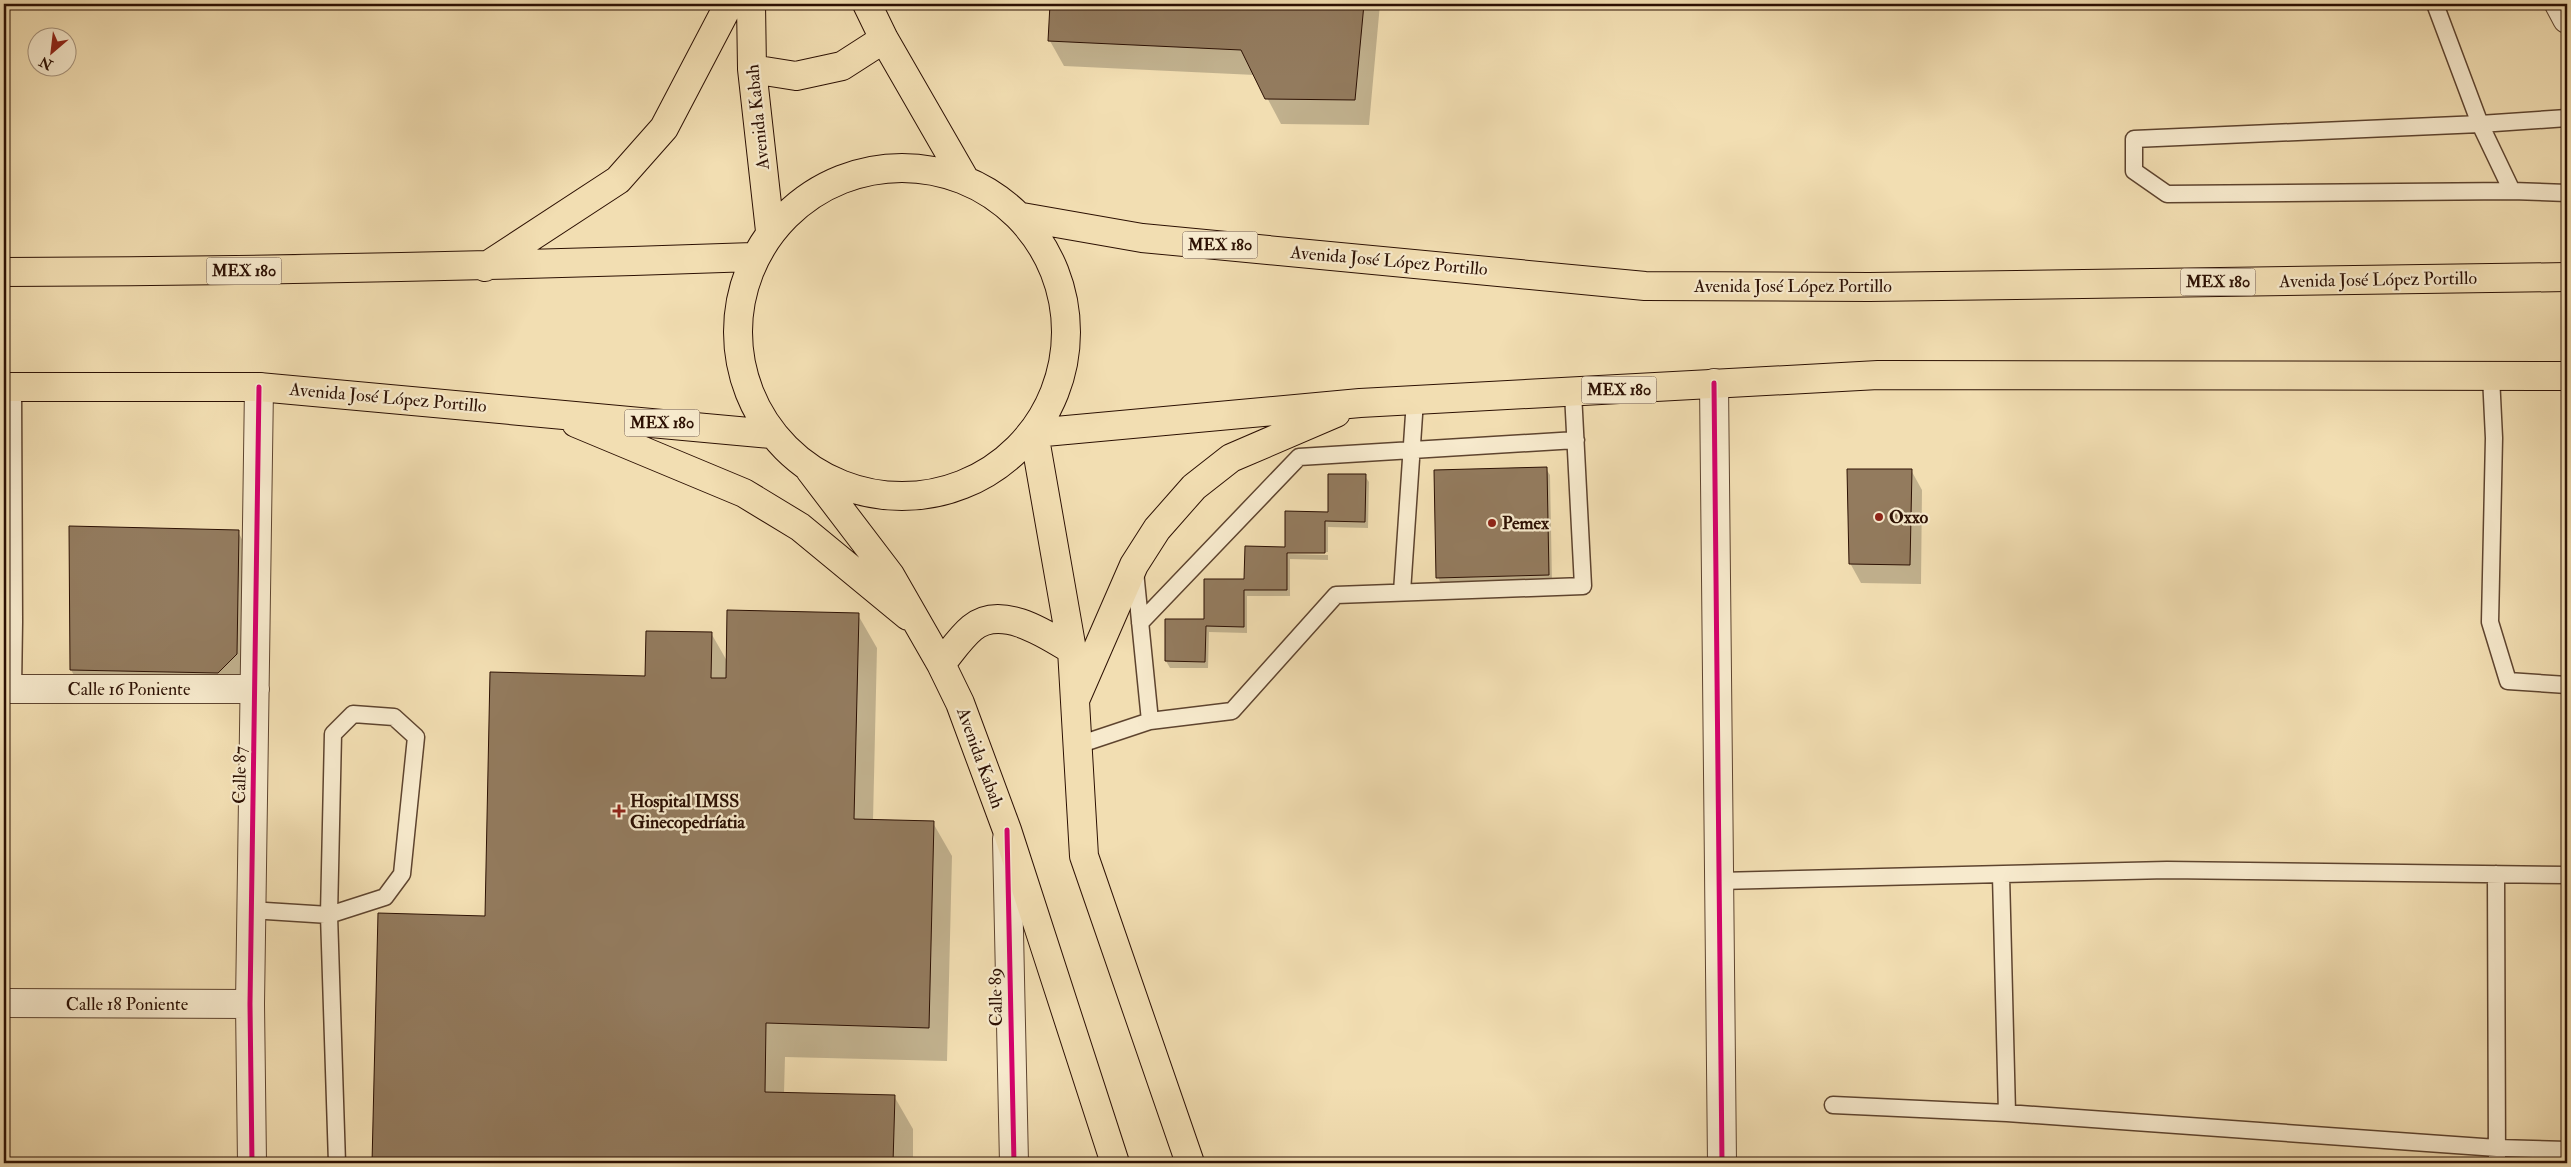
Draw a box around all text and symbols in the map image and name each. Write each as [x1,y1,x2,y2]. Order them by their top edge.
north arrow [28,28,78,78]
text: N [36,52,57,74]
street label: Avenida Kabah [741,63,775,172]
road number: MEX 180 [1182,232,1258,258]
street label: Avenida José López Portillo [1288,241,1489,281]
road number: MEX 180 [206,258,282,284]
street label: Avenida José López Portillo [2278,267,2478,293]
road number: MEX 180 [2180,268,2256,296]
street label: Avenida José López Portillo [1693,275,1892,298]
road number: MEX 180 [1582,376,1656,404]
street label: Avenida José López Portillo [287,378,488,418]
road number: MEX 180 [624,409,700,436]
place label: Oxxo [1889,506,1928,529]
marker: Oxxo [1873,511,1885,523]
place label: Pemex [1502,512,1550,535]
marker: Pemex [1486,517,1498,529]
street label: Calle 16 Poniente [68,678,191,701]
street label: Avenida Kabah [951,703,1009,812]
street label: Calle 87 [228,746,252,804]
place label: Hospital IMSS Ginecopedríatia [630,790,746,834]
marker: Hospital IMSS Ginecopedríatia [612,804,626,818]
street label: Calle 89 [984,967,1008,1027]
street label: Calle 18 Poniente [66,993,189,1016]

